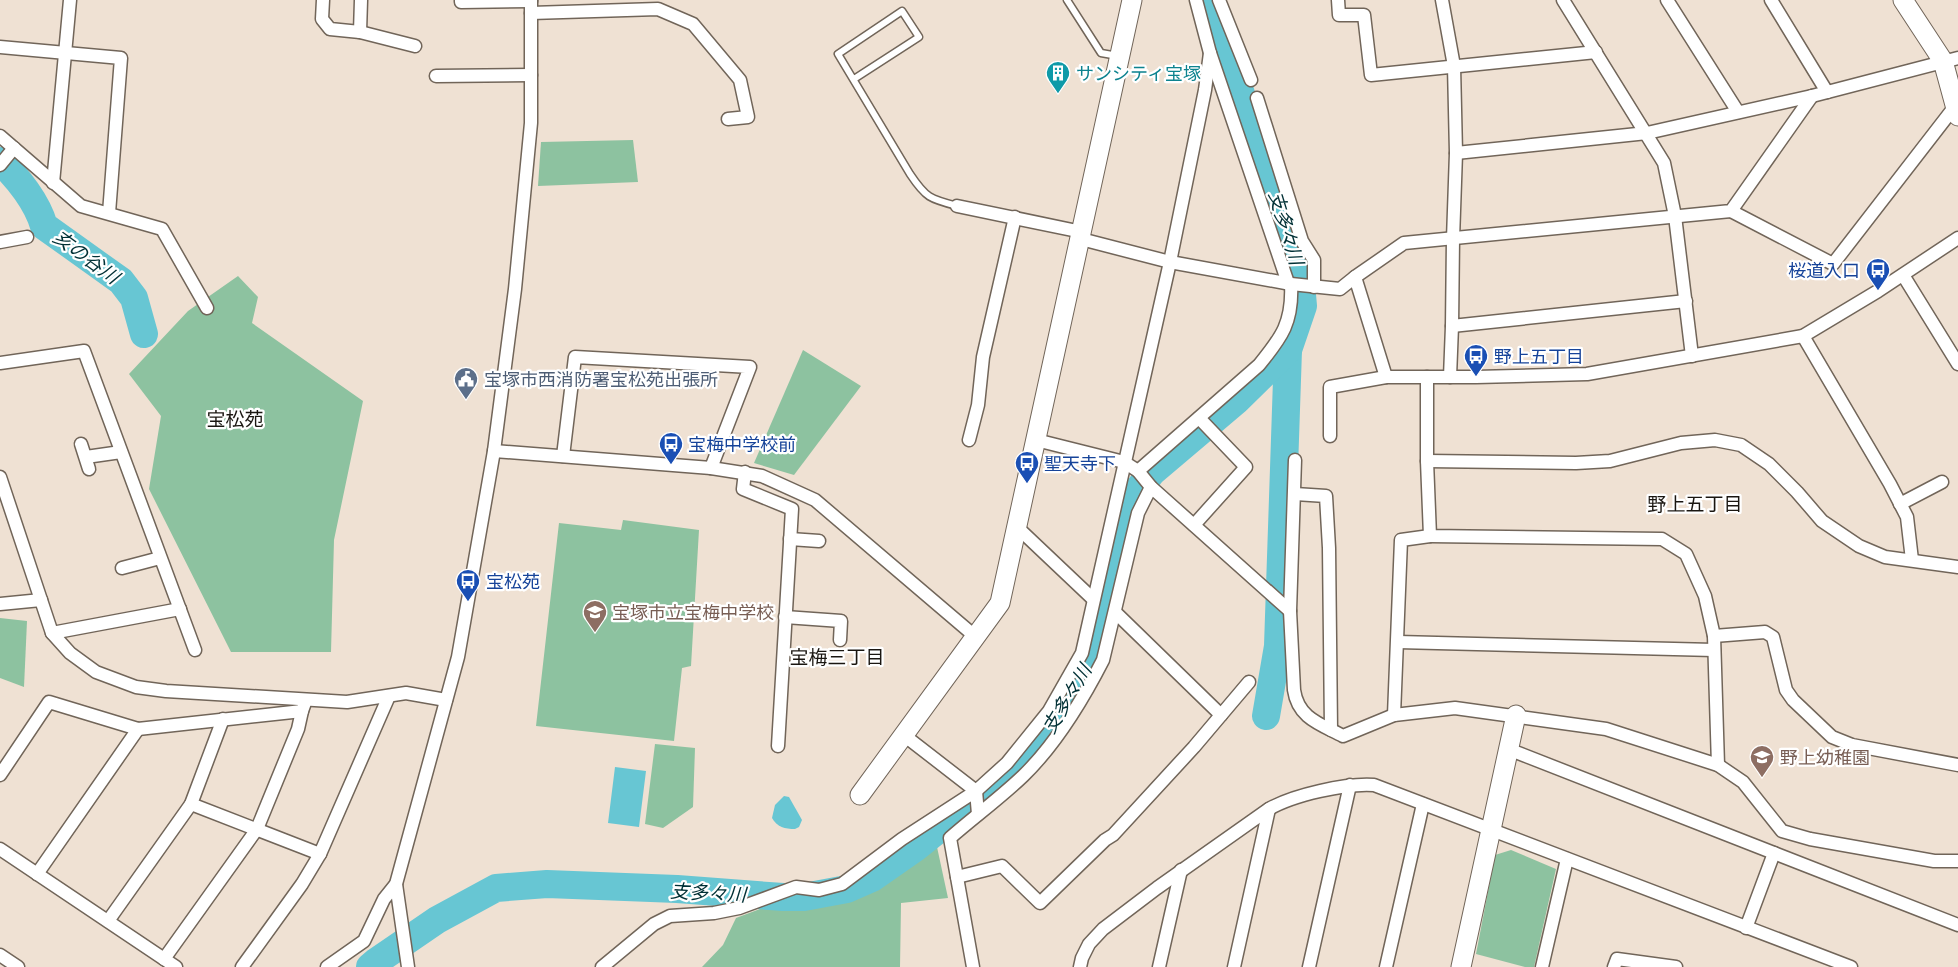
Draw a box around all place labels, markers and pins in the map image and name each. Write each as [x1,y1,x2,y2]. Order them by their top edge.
building icon: サンシティ宝塚 [1045,60,1071,94]
place label: サンシティ宝塚 [1076,61,1201,86]
bus stop icon: 桜道入口 [1865,257,1891,291]
place label: 桜道入口 [1788,258,1860,283]
bus stop icon: 野上五丁目 [1463,343,1489,377]
place label: 野上五丁目 [1494,344,1584,369]
public building icon: 宝塚市西消防署宝松苑出張所 [453,366,479,400]
place label: 宝塚市西消防署宝松苑出張所 [484,367,718,392]
bus stop icon: 宝梅中学校前 [658,431,684,465]
place label: 宝梅中学校前 [688,432,796,457]
bus stop icon: 聖天寺下 [1014,450,1040,484]
place label: 聖天寺下 [1044,451,1116,476]
bus stop icon: 宝松苑 [455,568,481,602]
place label: 宝松苑 [486,569,540,594]
school or university icon: 宝塚市立宝梅中学校 [582,599,608,633]
place label: 宝塚市立宝梅中学校 [612,600,774,625]
school or university icon: 野上幼稚園 [1749,744,1775,778]
place label: 野上幼稚園 [1780,745,1870,770]

